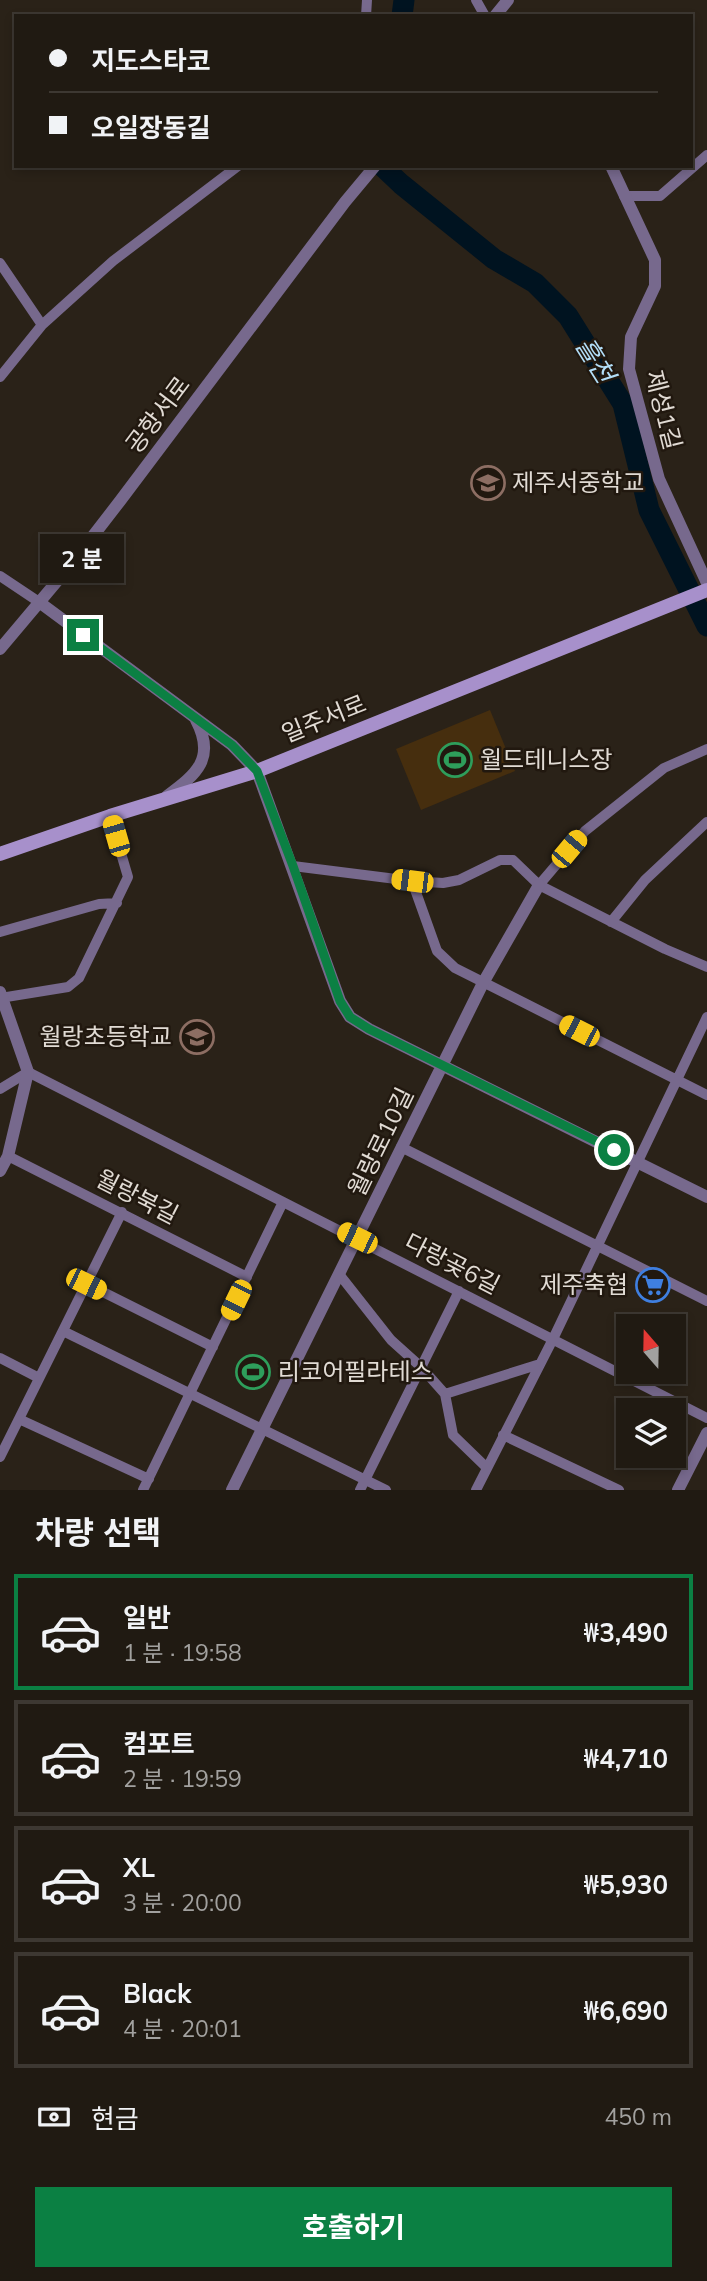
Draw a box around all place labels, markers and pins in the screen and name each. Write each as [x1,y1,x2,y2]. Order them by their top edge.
school or university icon: 제주서중학교 [469,464,507,502]
place label: 제주서중학교 [512,467,644,497]
sports icon: 월드테니스장 [436,741,474,779]
place label: 월드테니스장 [480,744,612,774]
school or university icon: 월랑초등학교 [178,1018,216,1056]
place label: 월랑초등학교 [40,1021,172,1051]
supermarket icon: 제주축협 [634,1266,672,1304]
place label: 제주축협 [540,1269,628,1299]
sports icon: 리코어필라테스 [234,1353,272,1391]
place label: 리코어필라테스 [278,1356,433,1386]

